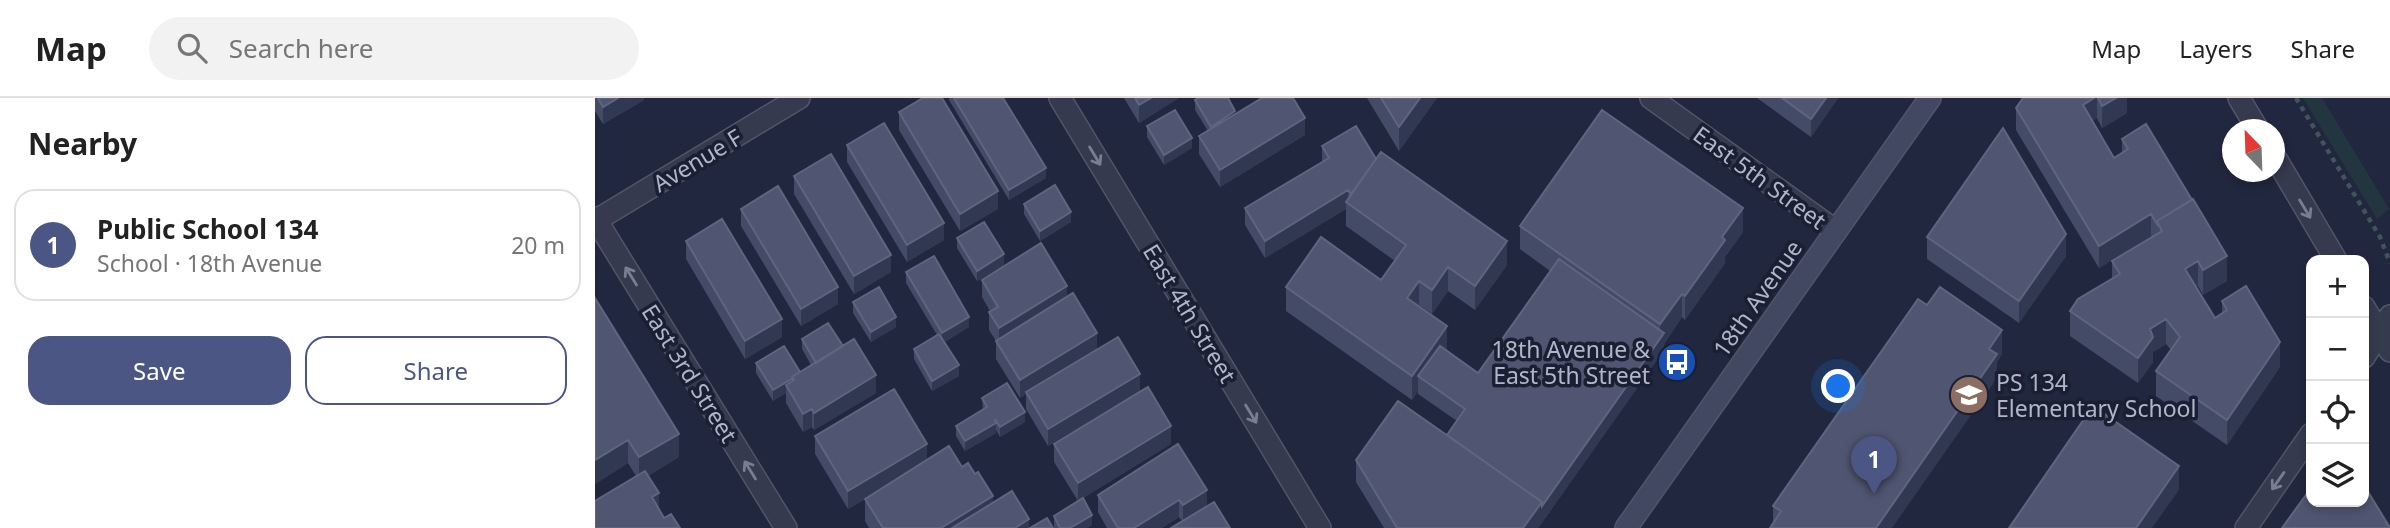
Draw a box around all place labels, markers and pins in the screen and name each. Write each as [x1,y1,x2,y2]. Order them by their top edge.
place label: 18th Avenue & East 5th Street [1492,333,1650,391]
bus stop icon: 18th Avenue & East 5th Street [1656,341,1698,383]
place label: PS 134 Elementary School [1996,366,2196,424]
school or university icon: PS 134 Elementary School [1948,374,1990,416]
pin: 1 [1851,436,1897,494]

